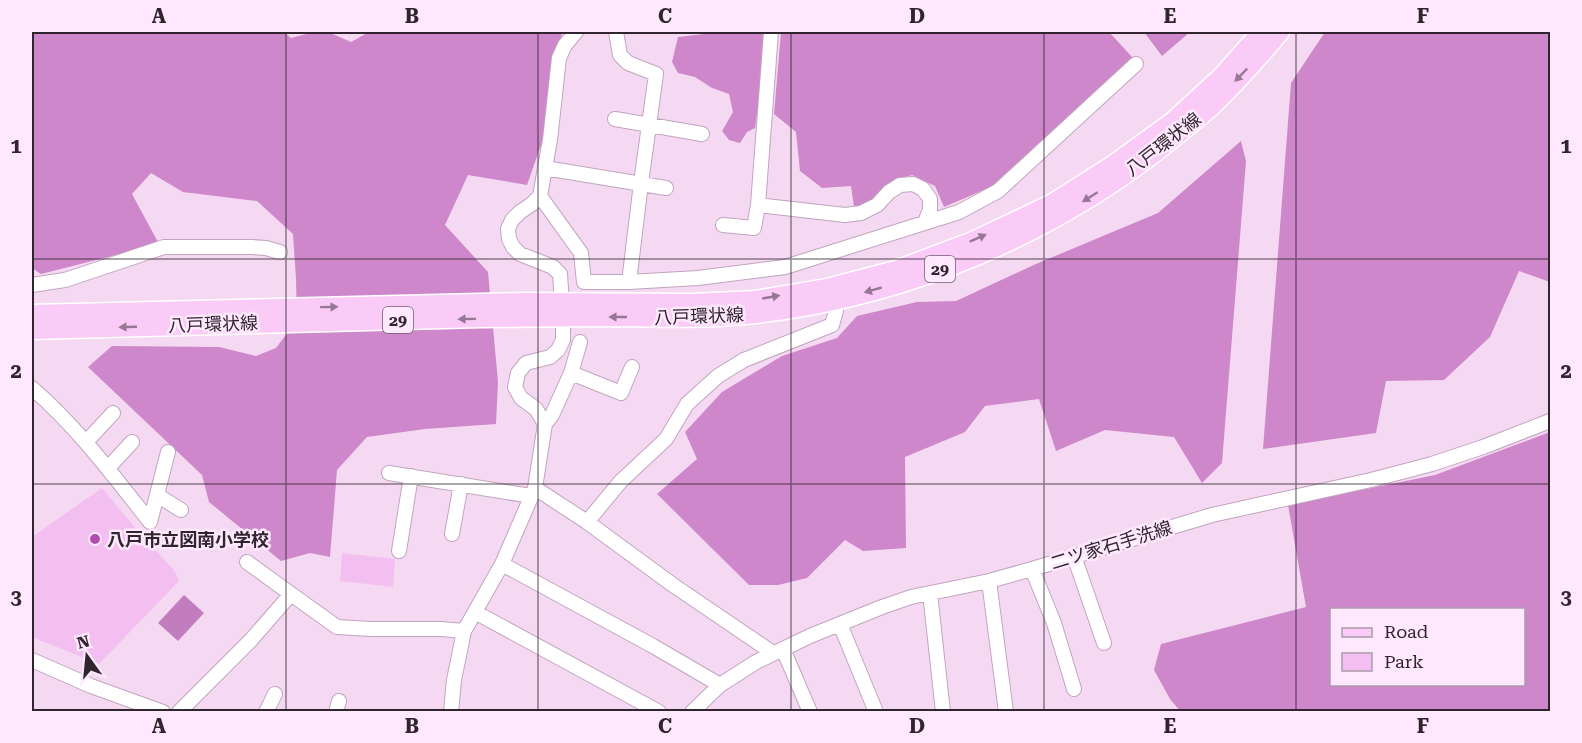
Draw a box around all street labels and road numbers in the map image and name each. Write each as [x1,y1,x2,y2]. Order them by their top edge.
street label: 八戸環状線 [1121,108,1205,180]
road number: 29 [925,256,955,282]
street label: 八戸環状線 [654,304,744,328]
road number: 29 [383,307,413,333]
street label: 八戸環状線 [168,312,258,336]
street label: 二ツ家石手洗線 [1048,517,1174,573]

